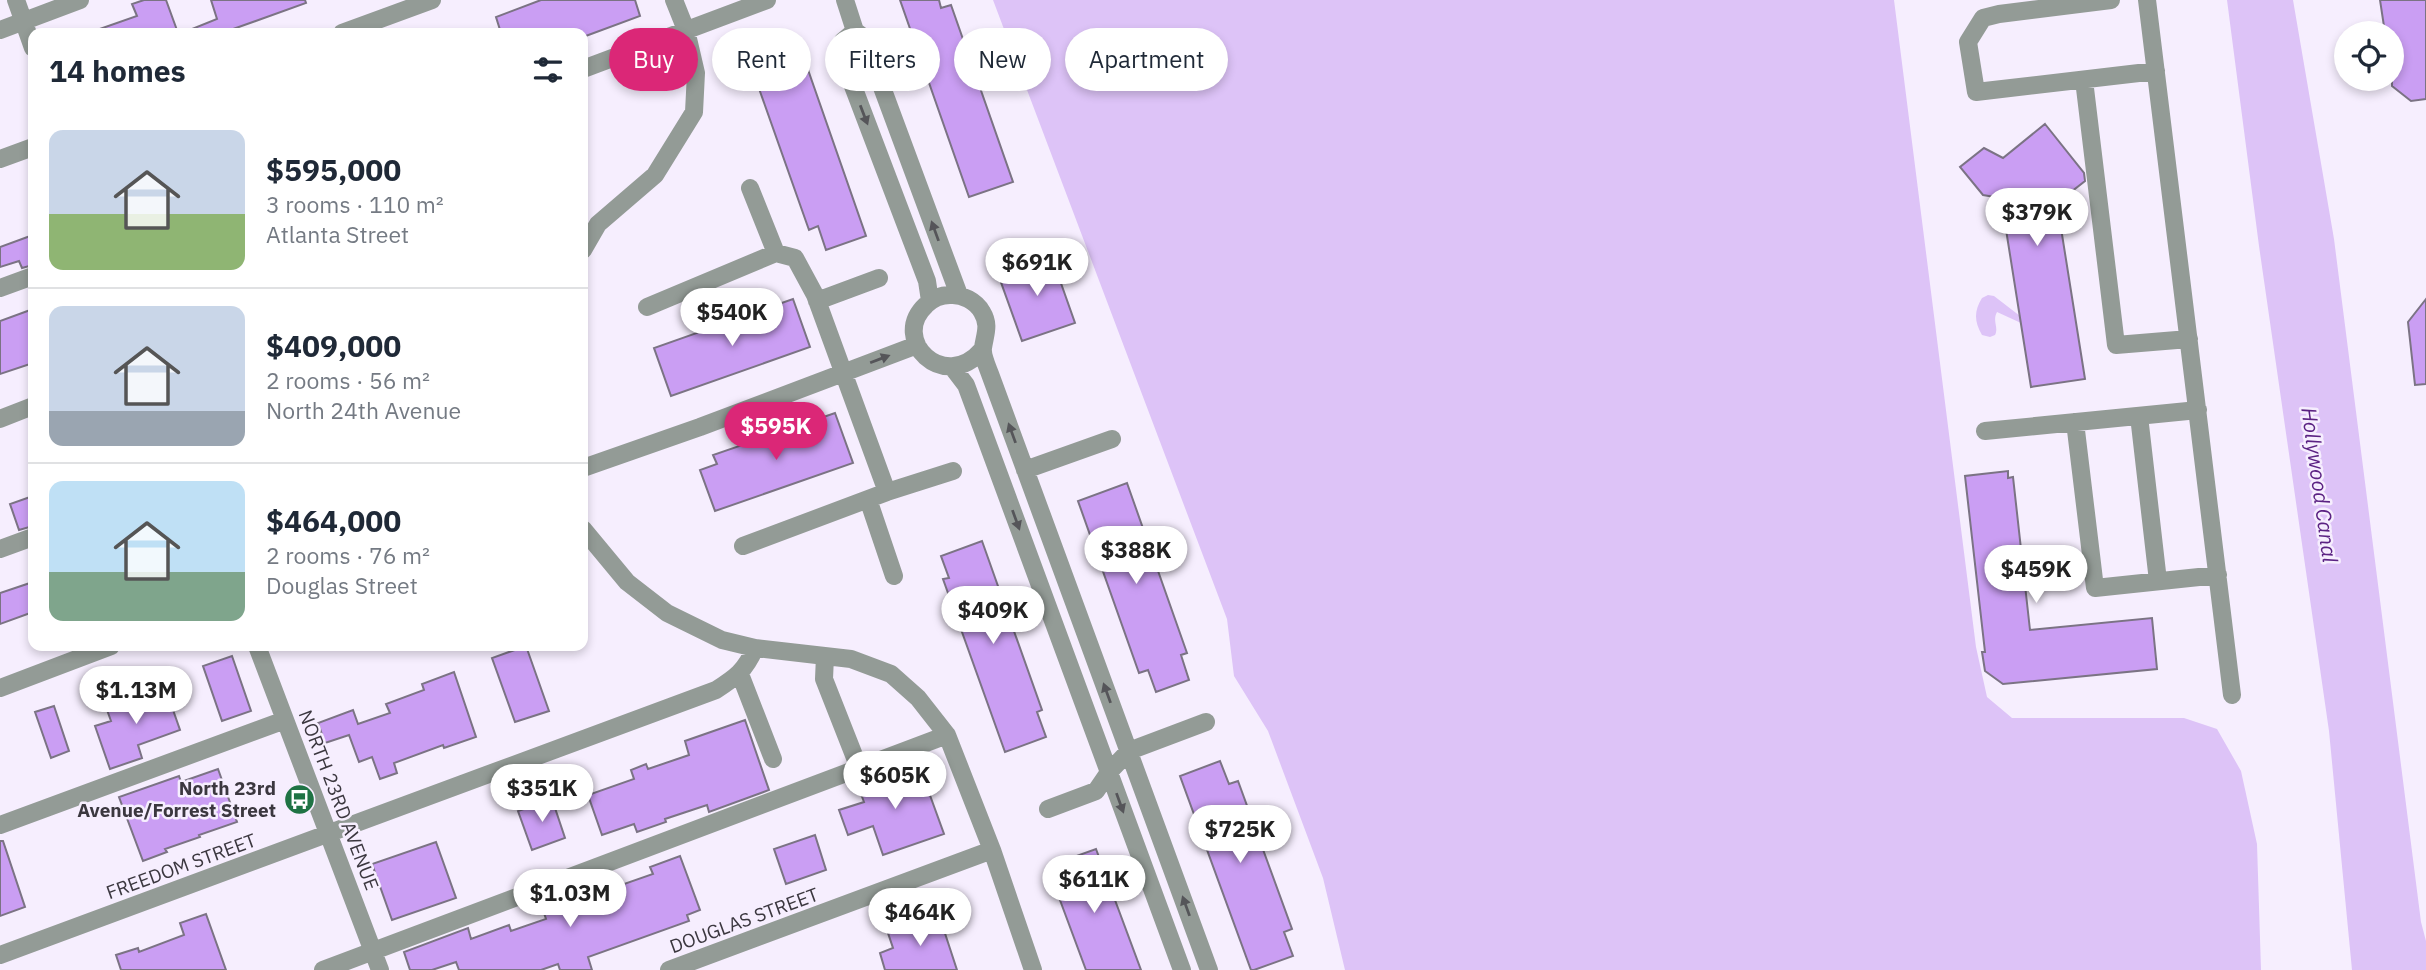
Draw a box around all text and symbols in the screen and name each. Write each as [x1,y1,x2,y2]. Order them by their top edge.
map controls [2334,21,2404,91]
button: locate [2334,21,2404,91]
chip: Buy [609,28,698,91]
chip: Rent [712,28,811,91]
chip: Filters [825,28,940,91]
chip: New [954,28,1051,91]
chip: Apartment [1065,28,1228,91]
text: 14 homes [49,51,186,90]
icon: filters [529,51,567,89]
one-way arrow [858,104,869,125]
text: $595,000 [266,150,401,189]
icon: home [105,158,189,242]
pin: $379K [1988,188,2086,248]
text: 3 rooms · 110 m² [266,189,444,219]
text: $379K [2001,196,2073,226]
text: Atlanta Street [266,219,409,249]
one-way arrow [929,220,940,241]
pin: $691K [988,238,1086,298]
text: $691K [1001,246,1073,276]
pin: $540K [683,288,781,348]
text: $540K [696,296,768,326]
text: $409,000 [266,326,401,365]
icon: home [105,334,189,418]
one-way arrow [870,353,891,364]
text: 2 rooms · 56 m² [266,365,430,395]
text: North 24th Avenue [266,395,461,425]
pin: $595K [727,402,825,462]
water label: Hollywood Canal [2295,405,2345,565]
text: $595K [740,410,812,440]
one-way arrow [1006,423,1017,444]
text: $464,000 [266,501,401,540]
icon: home [105,509,189,593]
one-way arrow [1011,510,1022,531]
pin: $388K [1087,526,1185,586]
text: $388K [1100,534,1172,564]
text: 2 rooms · 76 m² [266,540,430,570]
pin: $459K [1987,546,2085,605]
text: $459K [2000,553,2072,583]
text: Douglas Street [266,570,418,600]
pin: $409K [944,586,1042,646]
text: $409K [957,594,1029,624]
pin: $1.13M [79,666,193,726]
text: $1.13M [95,674,177,704]
one-way arrow [1101,682,1112,703]
street label: NORTH 23RD AVENUE [294,707,384,893]
pin: $605K [846,752,944,811]
text: $605K [859,759,931,789]
pin: $351K [493,764,591,824]
text: $351K [506,772,578,802]
place label: North 23rd Avenue/Forrest Street [77,776,276,822]
bus stop icon: North 23rd Avenue/Forrest Street [282,782,316,816]
one-way arrow [1115,792,1126,813]
pin: $725K [1191,806,1289,865]
text: $725K [1204,813,1276,843]
street label: FREEDOM STREET [103,828,259,904]
pin: $611K [1045,856,1143,915]
text: $611K [1058,863,1130,893]
pin: $1.03M [513,870,627,929]
text: $1.03M [529,877,611,907]
street label: DOUGLAS STREET [666,882,822,958]
pin: $464K [871,888,969,948]
one-way arrow [1180,895,1191,916]
text: $464K [884,896,956,926]

